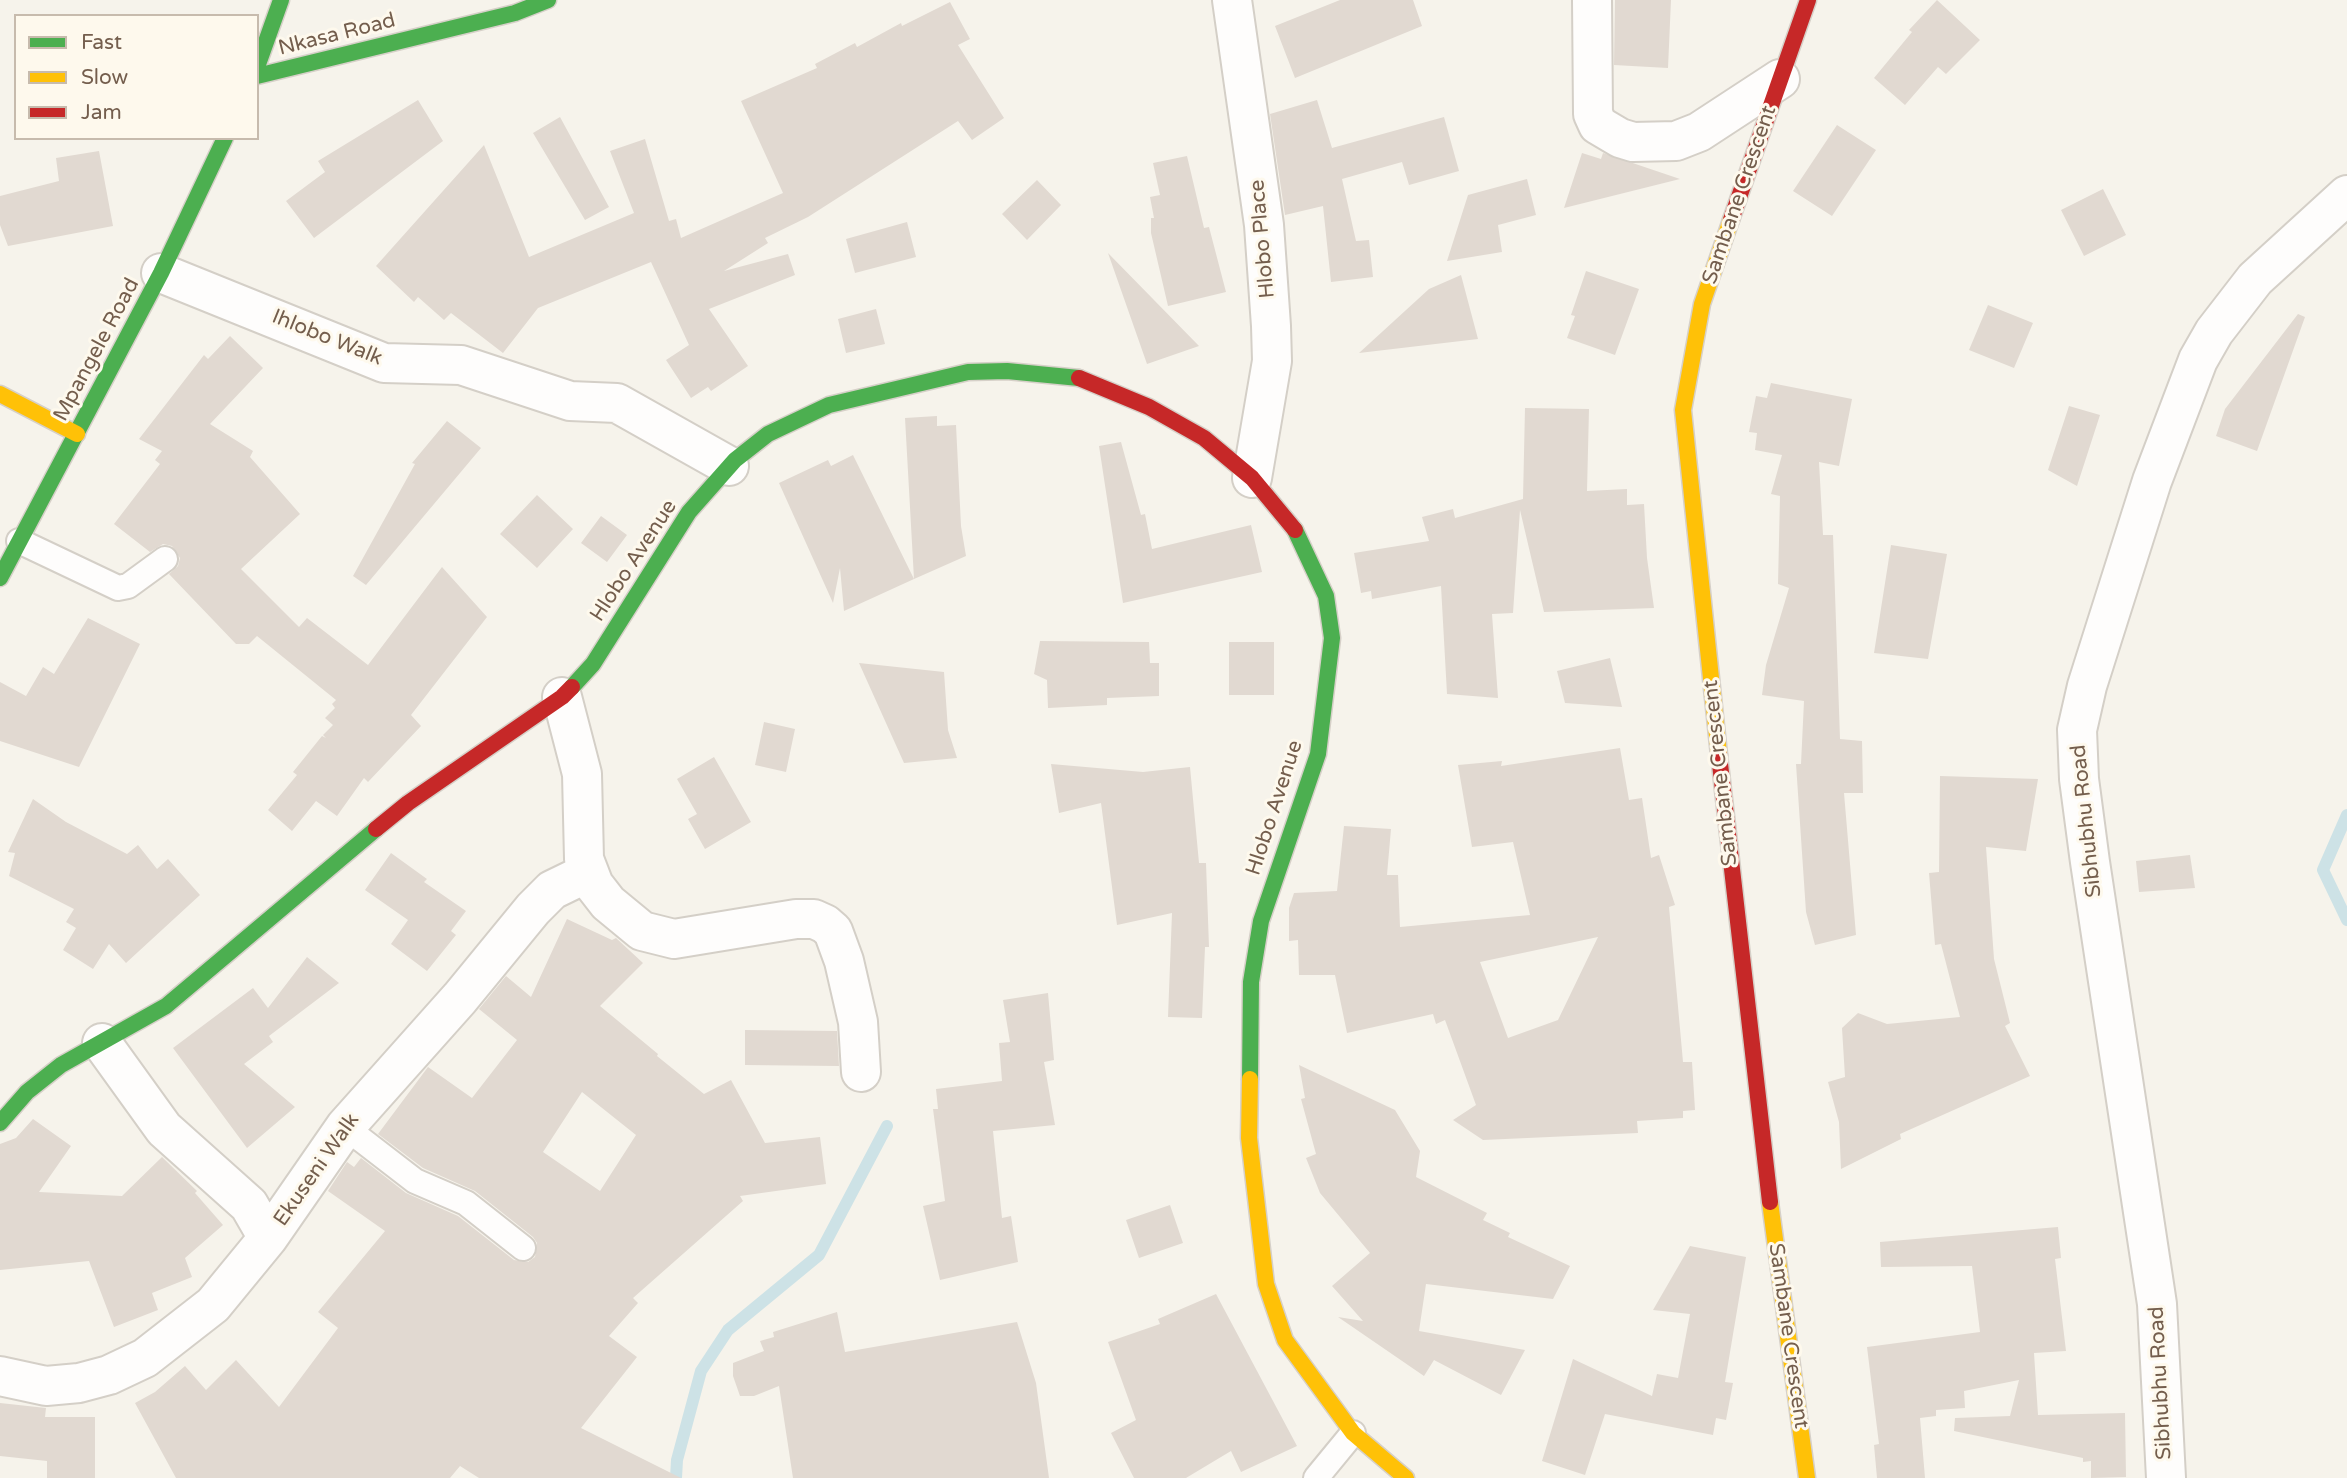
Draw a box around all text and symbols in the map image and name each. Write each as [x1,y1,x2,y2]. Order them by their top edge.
street label: Nkasa Road [276,8,398,62]
legend [14,14,259,140]
text: Fast [81,30,122,55]
text: Slow [81,65,128,90]
text: Jam [81,100,122,125]
street label: Sambane Crescent [1698,103,1782,287]
street label: Hlobo Place [1245,179,1281,299]
street label: Mpangele Road [49,274,145,426]
street label: Ihlobo Walk [268,304,386,372]
street label: Hlobo Avenue [585,495,683,627]
street label: Sambane Crescent [1699,679,1743,867]
street label: Hlobo Avenue [1241,737,1309,879]
street label: Sibhubhu Road [2066,743,2108,899]
street label: Ekuseni Walk [269,1109,365,1231]
street label: Sambane Crescent [1763,1242,1813,1430]
street label: Sibhubhu Road [2144,1306,2178,1460]

